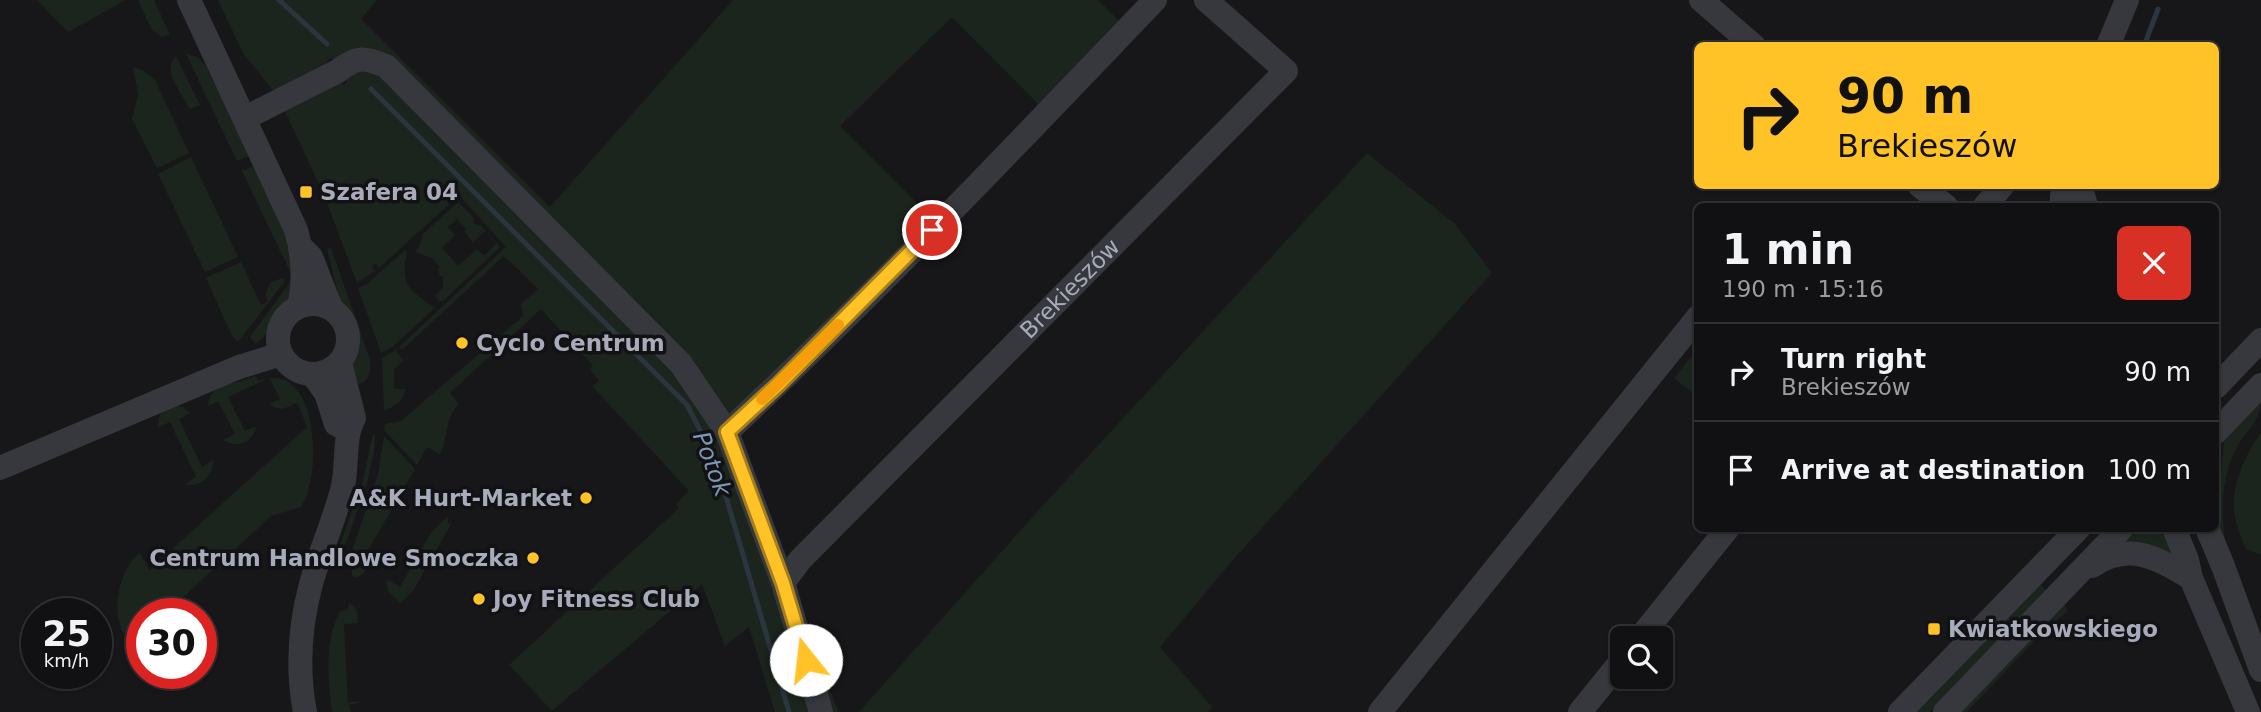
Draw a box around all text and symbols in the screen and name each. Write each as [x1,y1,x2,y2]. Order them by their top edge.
text: 90 m [1837,68,1973,125]
icon: right [1722,70,1813,161]
text: Brekieszów [1837,127,2017,165]
place label: Szafera 04 [320,179,458,205]
marker: Szafera 04 [298,184,314,200]
pin [902,200,962,260]
icon: arrive [913,211,951,249]
text: 1 min [1722,225,1854,274]
button: close [2117,226,2191,300]
street label: Brekieszów [1015,233,1125,344]
text: 190 m · 15:16 [1722,276,1884,302]
place label: Cyclo Centrum [476,330,665,356]
marker: Cyclo Centrum [454,335,470,351]
text: Turn right [1781,344,1926,374]
icon: right [1722,353,1760,391]
text: 90 m [2124,357,2191,387]
text: Brekieszów [1781,374,1911,400]
water label: Potok [687,428,737,501]
icon: arrive [1722,451,1760,489]
text: Arrive at destination [1781,455,2085,485]
text: 100 m [2108,455,2191,485]
place label: A&K Hurt-Market [350,485,572,511]
marker: A&K Hurt-Market [578,490,594,506]
place label: Centrum Handlowe Smoczka [149,545,519,571]
marker: Centrum Handlowe Smoczka [525,550,541,566]
place label: Joy Fitness Club [491,586,700,612]
marker: Joy Fitness Club [471,591,487,607]
speed limit sign: 30 [126,598,217,689]
text: 25 [42,614,91,654]
place label: Kwiatkowskiego [1948,616,2158,642]
marker: Kwiatkowskiego [1926,621,1942,637]
position arrow [769,623,843,697]
map controls [1610,626,1673,689]
button: search [1610,626,1673,689]
text: km/h [44,650,89,671]

